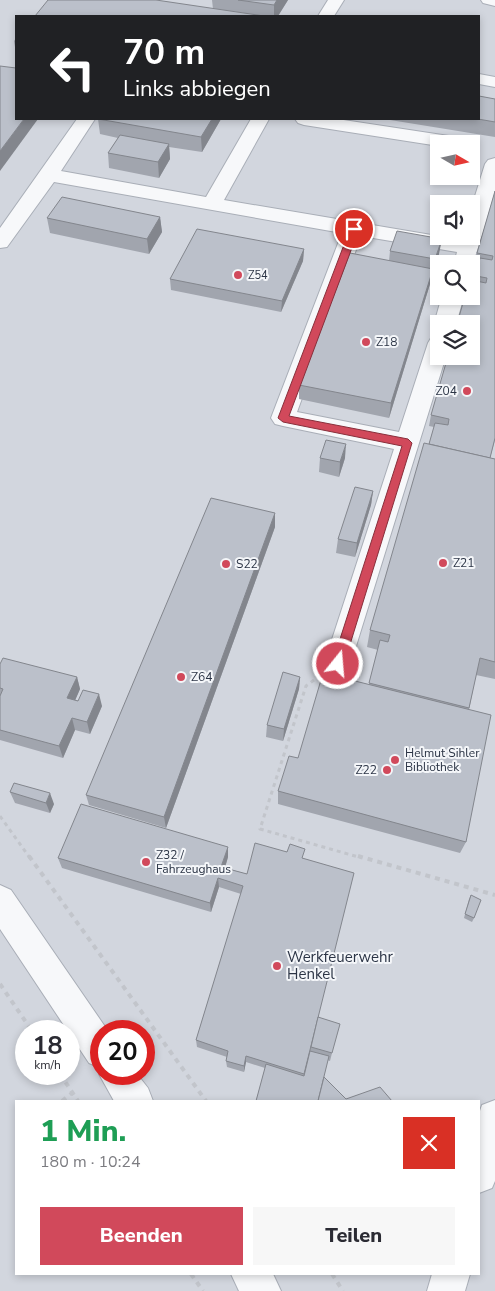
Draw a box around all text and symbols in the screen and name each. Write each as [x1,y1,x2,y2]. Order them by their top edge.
text: 70 m [123,29,205,76]
icon: left [40,35,105,100]
text: Links abbiegen [123,74,271,104]
north arrow [430,135,480,185]
map controls [430,135,480,365]
button: sound [430,195,480,245]
pin [333,208,375,250]
icon: arrive [340,215,368,243]
button: search [430,255,480,305]
place label: Z54 [248,268,268,283]
marker: Z54 [232,269,244,281]
button: layers [430,315,480,365]
place label: Z18 [376,334,397,350]
marker: Z18 [360,336,372,348]
place label: Z04 [436,383,457,399]
marker: Z04 [461,385,473,397]
place label: Z21 [453,555,474,571]
place label: S22 [236,556,258,572]
marker: Z21 [437,557,449,569]
marker: S22 [220,558,232,570]
position arrow [311,637,363,689]
place label: Z64 [191,669,212,685]
marker: Z64 [175,671,187,683]
place label: Helmut Sihler Bibliothek [405,745,480,775]
marker: Helmut Sihler Bibliothek [389,754,401,766]
place label: Z22 [356,762,377,778]
marker: Z22 [381,764,393,776]
place label: Z32 / Fahrzeughaus [156,847,231,877]
marker: Z32 / Fahrzeughaus [140,856,152,868]
place label: Werkfeuerwehr Henkel [287,947,393,984]
marker: Werkfeuerwehr Henkel [271,960,283,972]
speed limit sign: 20 [90,1020,155,1085]
text: 18 [32,1029,63,1063]
text: km/h [34,1057,61,1073]
text: 1 Min. [40,1111,126,1152]
button: close [403,1117,455,1169]
text: 180 m · 10:24 [40,1151,141,1173]
button: Beenden [40,1207,243,1265]
button: Teilen [253,1207,455,1265]

